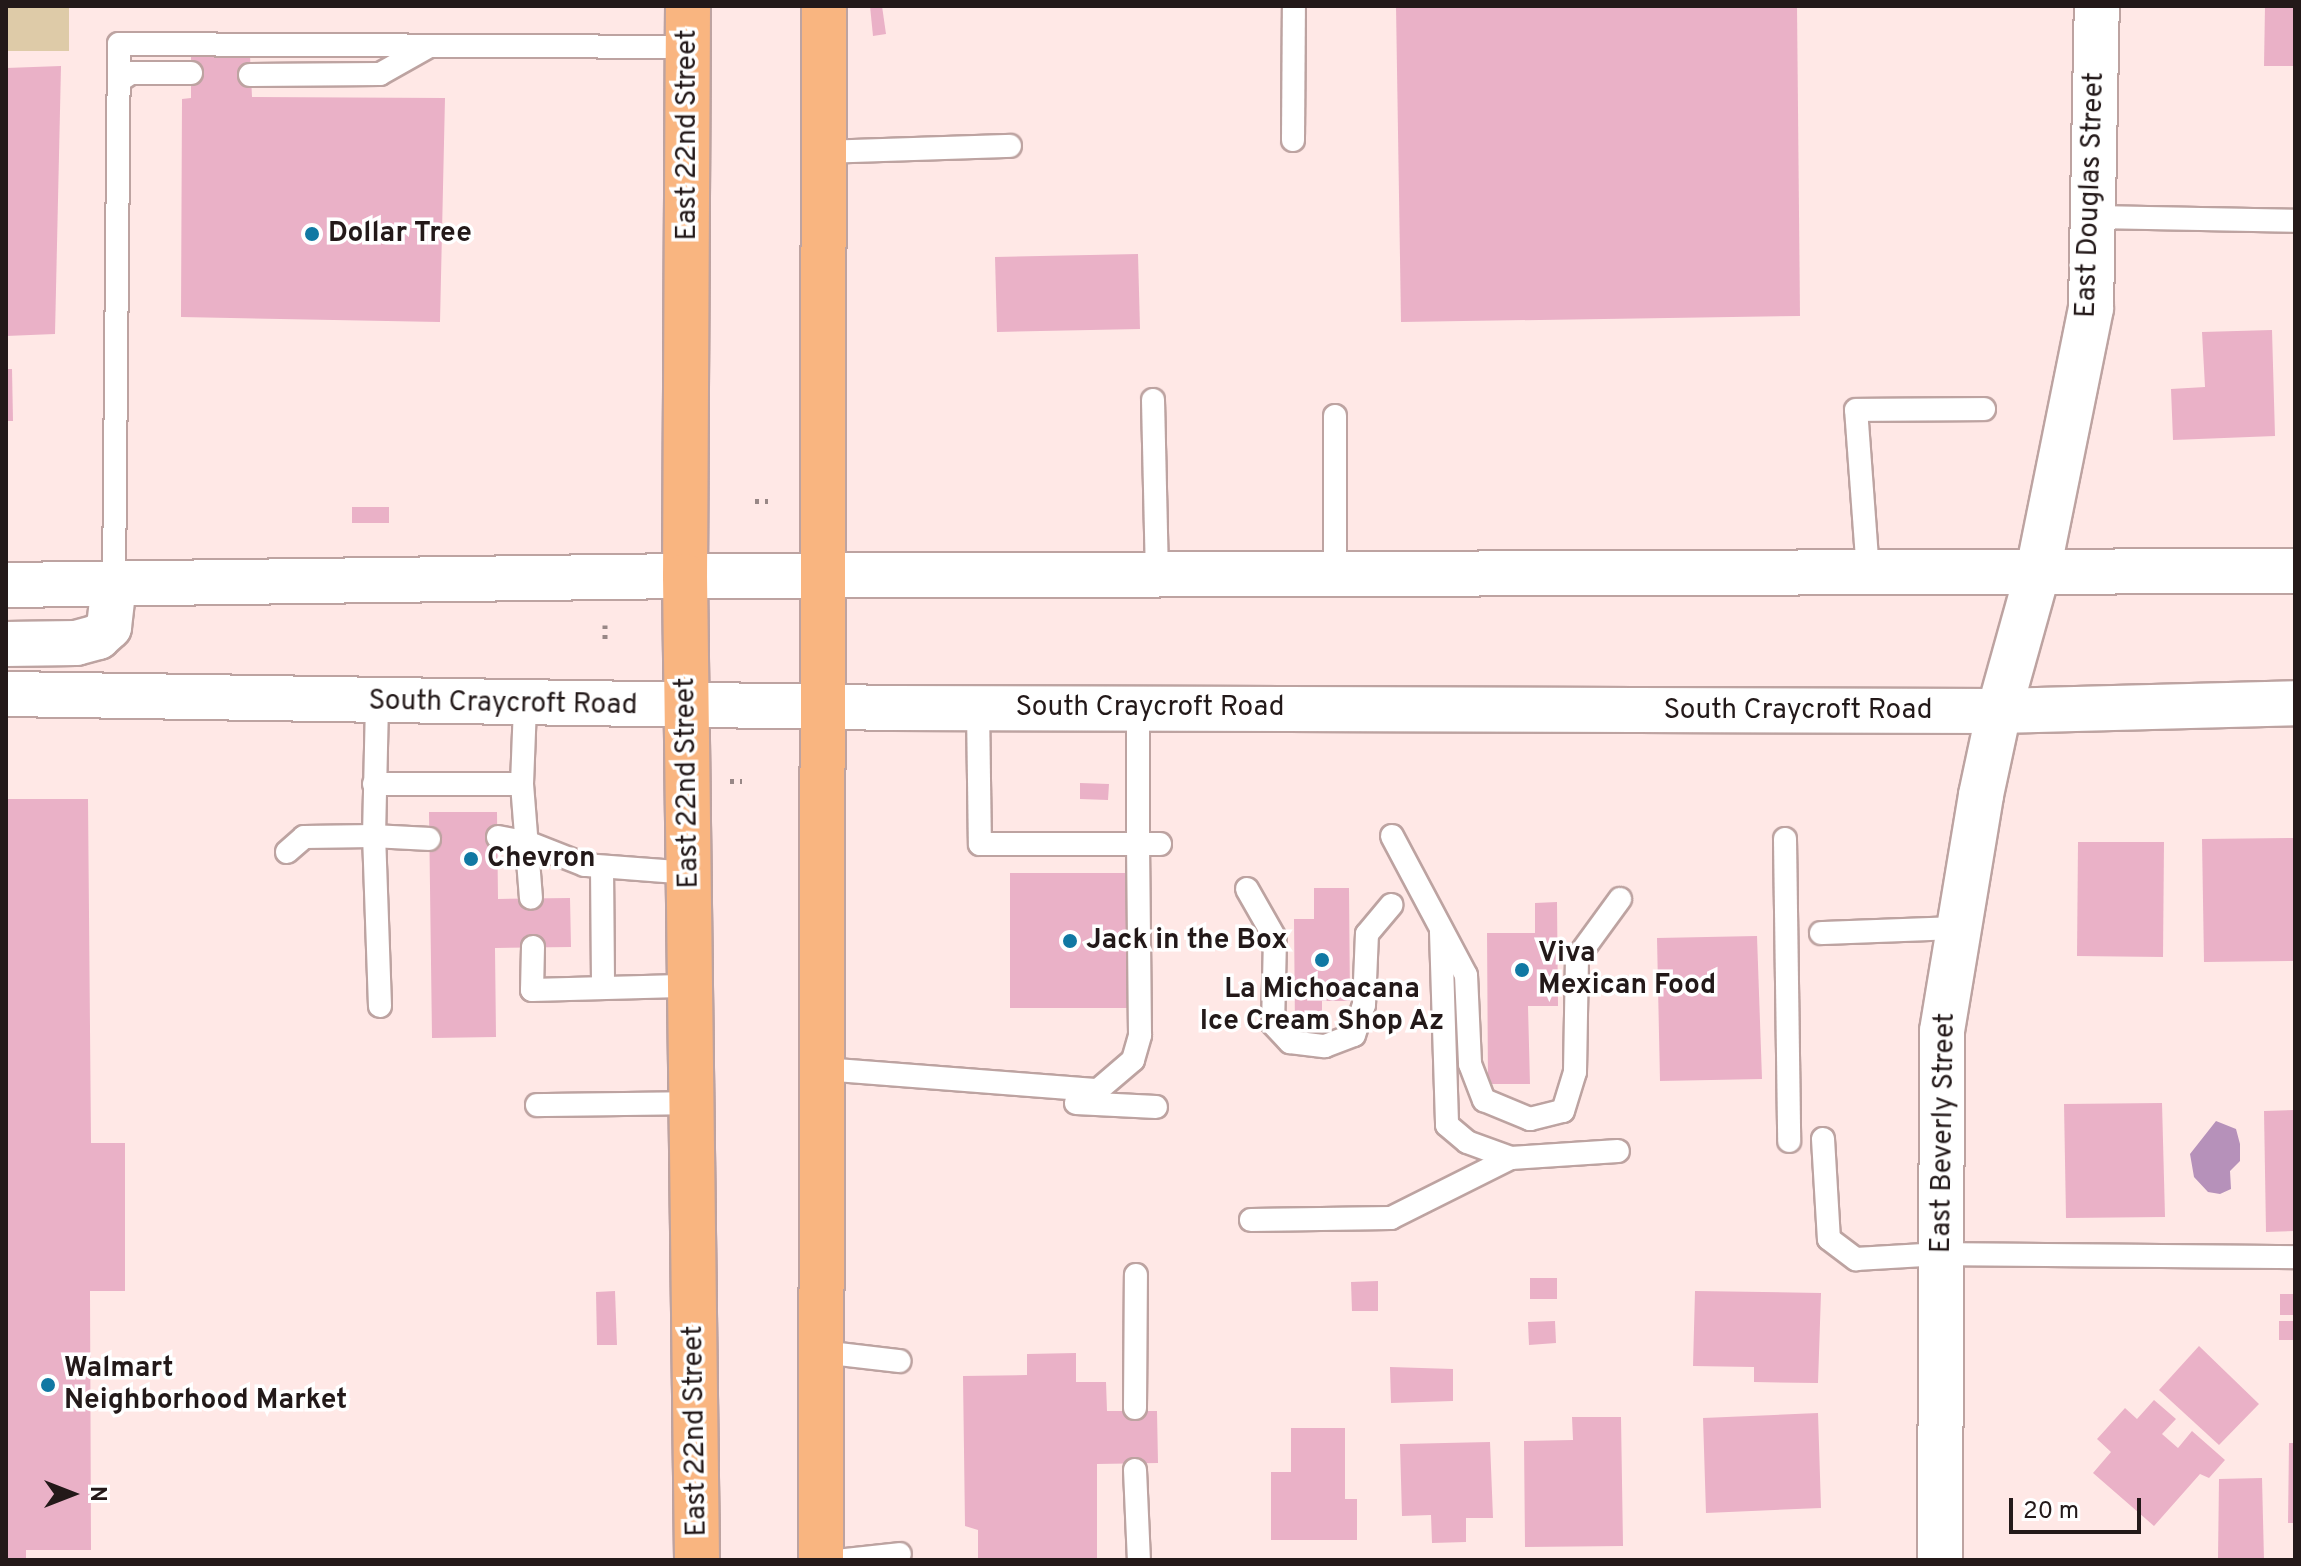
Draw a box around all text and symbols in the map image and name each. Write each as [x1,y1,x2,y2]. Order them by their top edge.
street label: East 22nd Street [671,29,705,241]
street label: East Douglas Street [2070,71,2112,319]
place label: Dollar Tree [328,217,472,251]
marker: Dollar Tree [303,225,321,243]
street label: East 22nd Street [669,677,707,889]
street label: South Craycroft Road [368,685,638,723]
street label: South Craycroft Road [1016,691,1284,725]
street label: South Craycroft Road [1664,694,1932,728]
place label: Chevron [487,842,595,876]
marker: Chevron [462,850,480,868]
place label: Jack in the Box [1086,924,1287,958]
marker: Jack in the Box [1061,932,1079,950]
place label: Viva Mexican Food [1538,937,1716,1003]
marker: La Michoacana Ice Cream Shop Az [1313,951,1331,969]
marker: Viva Mexican Food [1513,961,1531,979]
place label: La Michoacana Ice Cream Shop Az [1199,973,1445,1039]
street label: East Beverly Street [1925,1012,1963,1254]
street label: East 22nd Street [677,1325,715,1537]
place label: Walmart Neighborhood Market [64,1352,347,1418]
marker: Walmart Neighborhood Market [39,1376,57,1394]
north arrow [32,1454,112,1534]
scale bar [2013,1482,2145,1532]
text: N [83,1486,110,1502]
text: 20 m [2023,1497,2079,1527]

